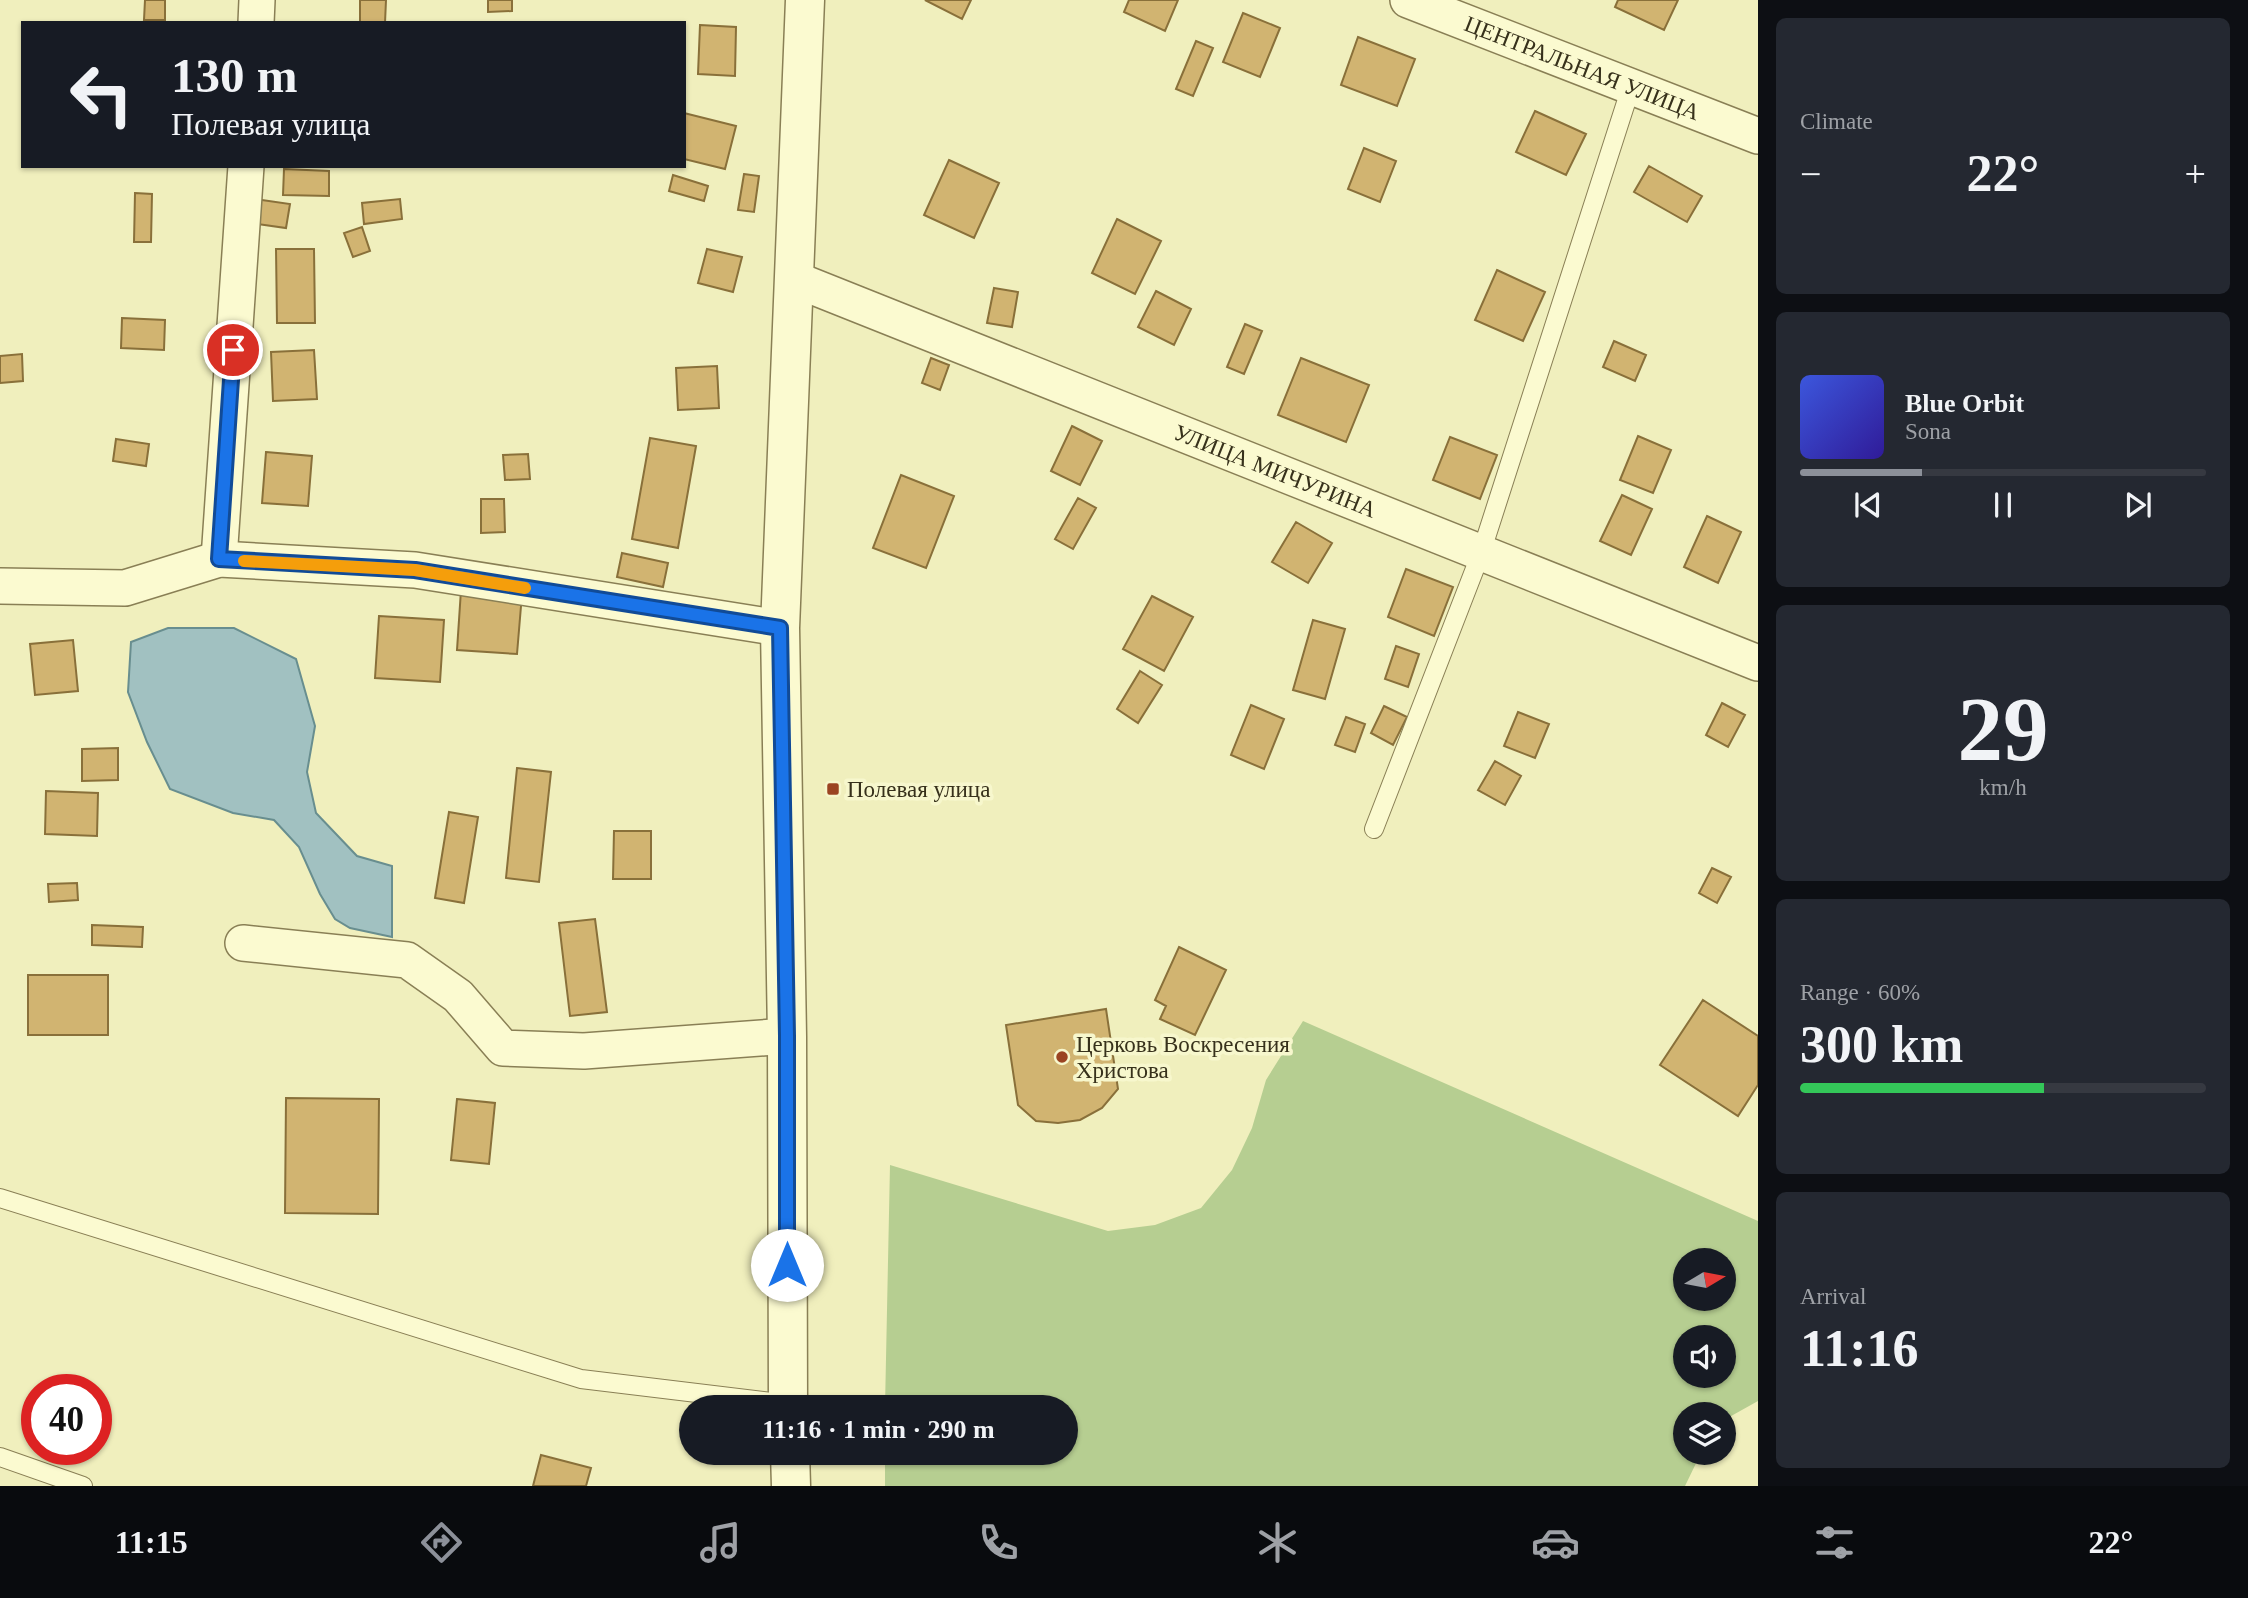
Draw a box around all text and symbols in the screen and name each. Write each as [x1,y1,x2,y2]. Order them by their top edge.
street label: ЦЕНТРАЛЬНАЯ УЛИЦА [1461,11,1704,125]
text: 130 m [171,48,298,103]
icon: left [56,49,147,140]
text: Полевая улица [171,106,370,142]
text: Climate [1800,109,1873,134]
text: 22° [1967,145,2039,202]
text: − [1800,153,1821,195]
text: + [2185,153,2206,195]
pin [203,320,263,380]
icon: arrive [214,331,252,369]
text: Blue Orbit [1905,389,2024,418]
street label: УЛИЦА МИЧУРИНА [1170,419,1381,522]
text: Sona [1905,419,1951,444]
icon: previous [1849,486,1887,524]
icon: pause [1984,486,2022,524]
icon: next [2119,486,2157,524]
text: 29 [1958,679,2049,780]
text: km/h [1979,775,2027,800]
place label: Полевая улица [847,777,990,802]
marker: Полевая улица [825,781,841,797]
text: Range · 60% [1800,980,1920,1005]
text: 300 km [1800,1016,1963,1073]
place label: Церковь Воскресения Христова [1076,1032,1290,1083]
marker: Церковь Воскресения Христова [1054,1049,1070,1065]
position arrow [750,1228,824,1302]
north arrow [1673,1248,1736,1311]
map controls [1673,1248,1736,1465]
text: Arrival [1800,1284,1866,1309]
text: 11:16 [1800,1320,1918,1377]
button: sound [1673,1325,1736,1388]
speed limit sign: 40 [21,1374,112,1465]
button: layers [1673,1402,1736,1465]
text: 11:16 · 1 min · 290 m [762,1415,995,1444]
icon: directions [417,1518,466,1567]
icon: music [696,1518,745,1567]
icon: phone [974,1518,1023,1567]
icon: climate [1253,1518,1302,1567]
icon: car [1531,1518,1580,1567]
icon: filters [1810,1518,1859,1567]
text: 11:15 [115,1524,188,1560]
text: 22° [2088,1524,2133,1560]

